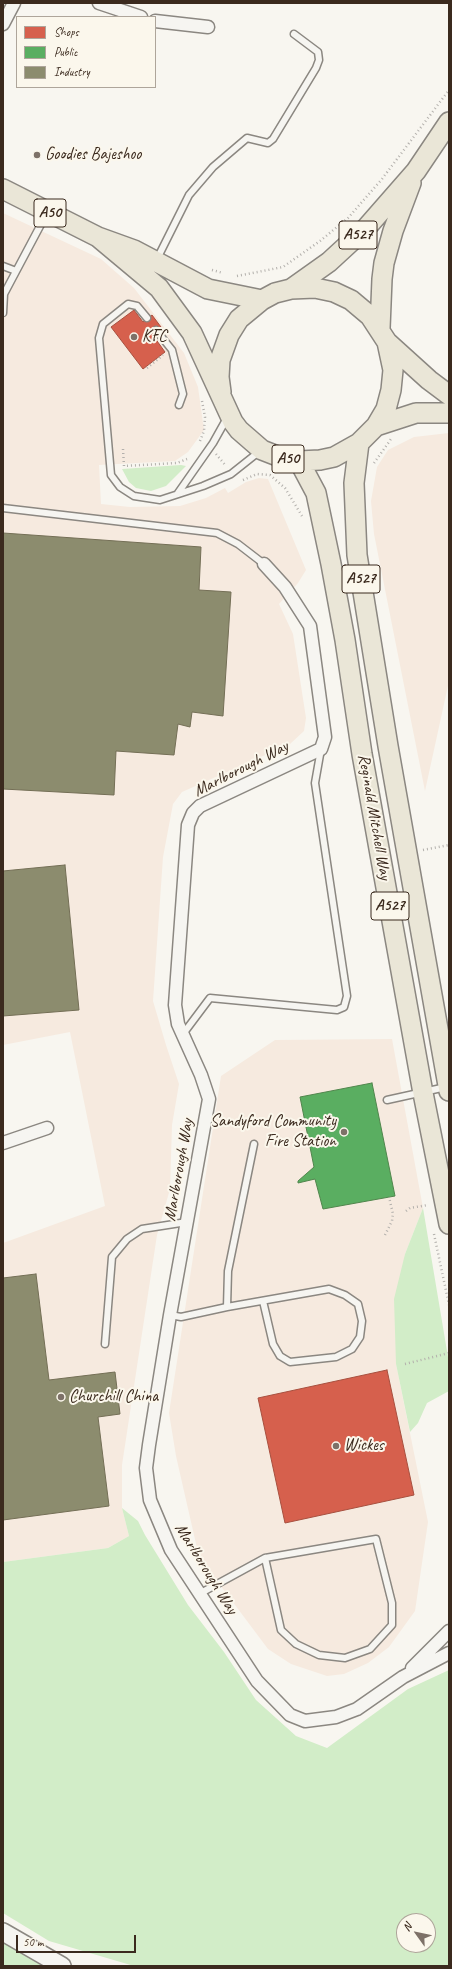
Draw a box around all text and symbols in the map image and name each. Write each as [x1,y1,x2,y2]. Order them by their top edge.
legend [16,16,156,88]
text: Shops [54,24,79,40]
text: Public [54,44,78,60]
text: Industry [54,64,90,80]
place label: Goodies Bajeshoo [45,145,141,165]
marker: Goodies Bajeshoo [32,150,42,160]
road number: A50 [34,199,66,227]
road number: A527 [339,221,377,249]
place label: KFC [142,327,167,347]
marker: KFC [129,332,139,342]
road number: A50 [272,445,304,473]
road number: A527 [342,565,380,593]
street label: Marlborough Way [190,736,292,802]
street label: Reginald Mitchell Way [353,752,395,882]
road number: A527 [371,892,409,920]
place label: Sandyford Community Fire Station [210,1112,336,1152]
street label: Marlborough Way [160,1117,198,1223]
marker: Sandyford Community Fire Station [339,1127,349,1137]
place label: Churchill China [69,1387,158,1407]
marker: Churchill China [56,1392,66,1402]
place label: Wickes [344,1436,383,1456]
marker: Wickes [331,1441,341,1451]
street label: Marlborough Way [170,1520,242,1618]
north arrow [396,1913,436,1953]
text: N [399,1920,415,1934]
scale bar [18,1927,138,1953]
text: 50 m [23,1934,43,1950]

